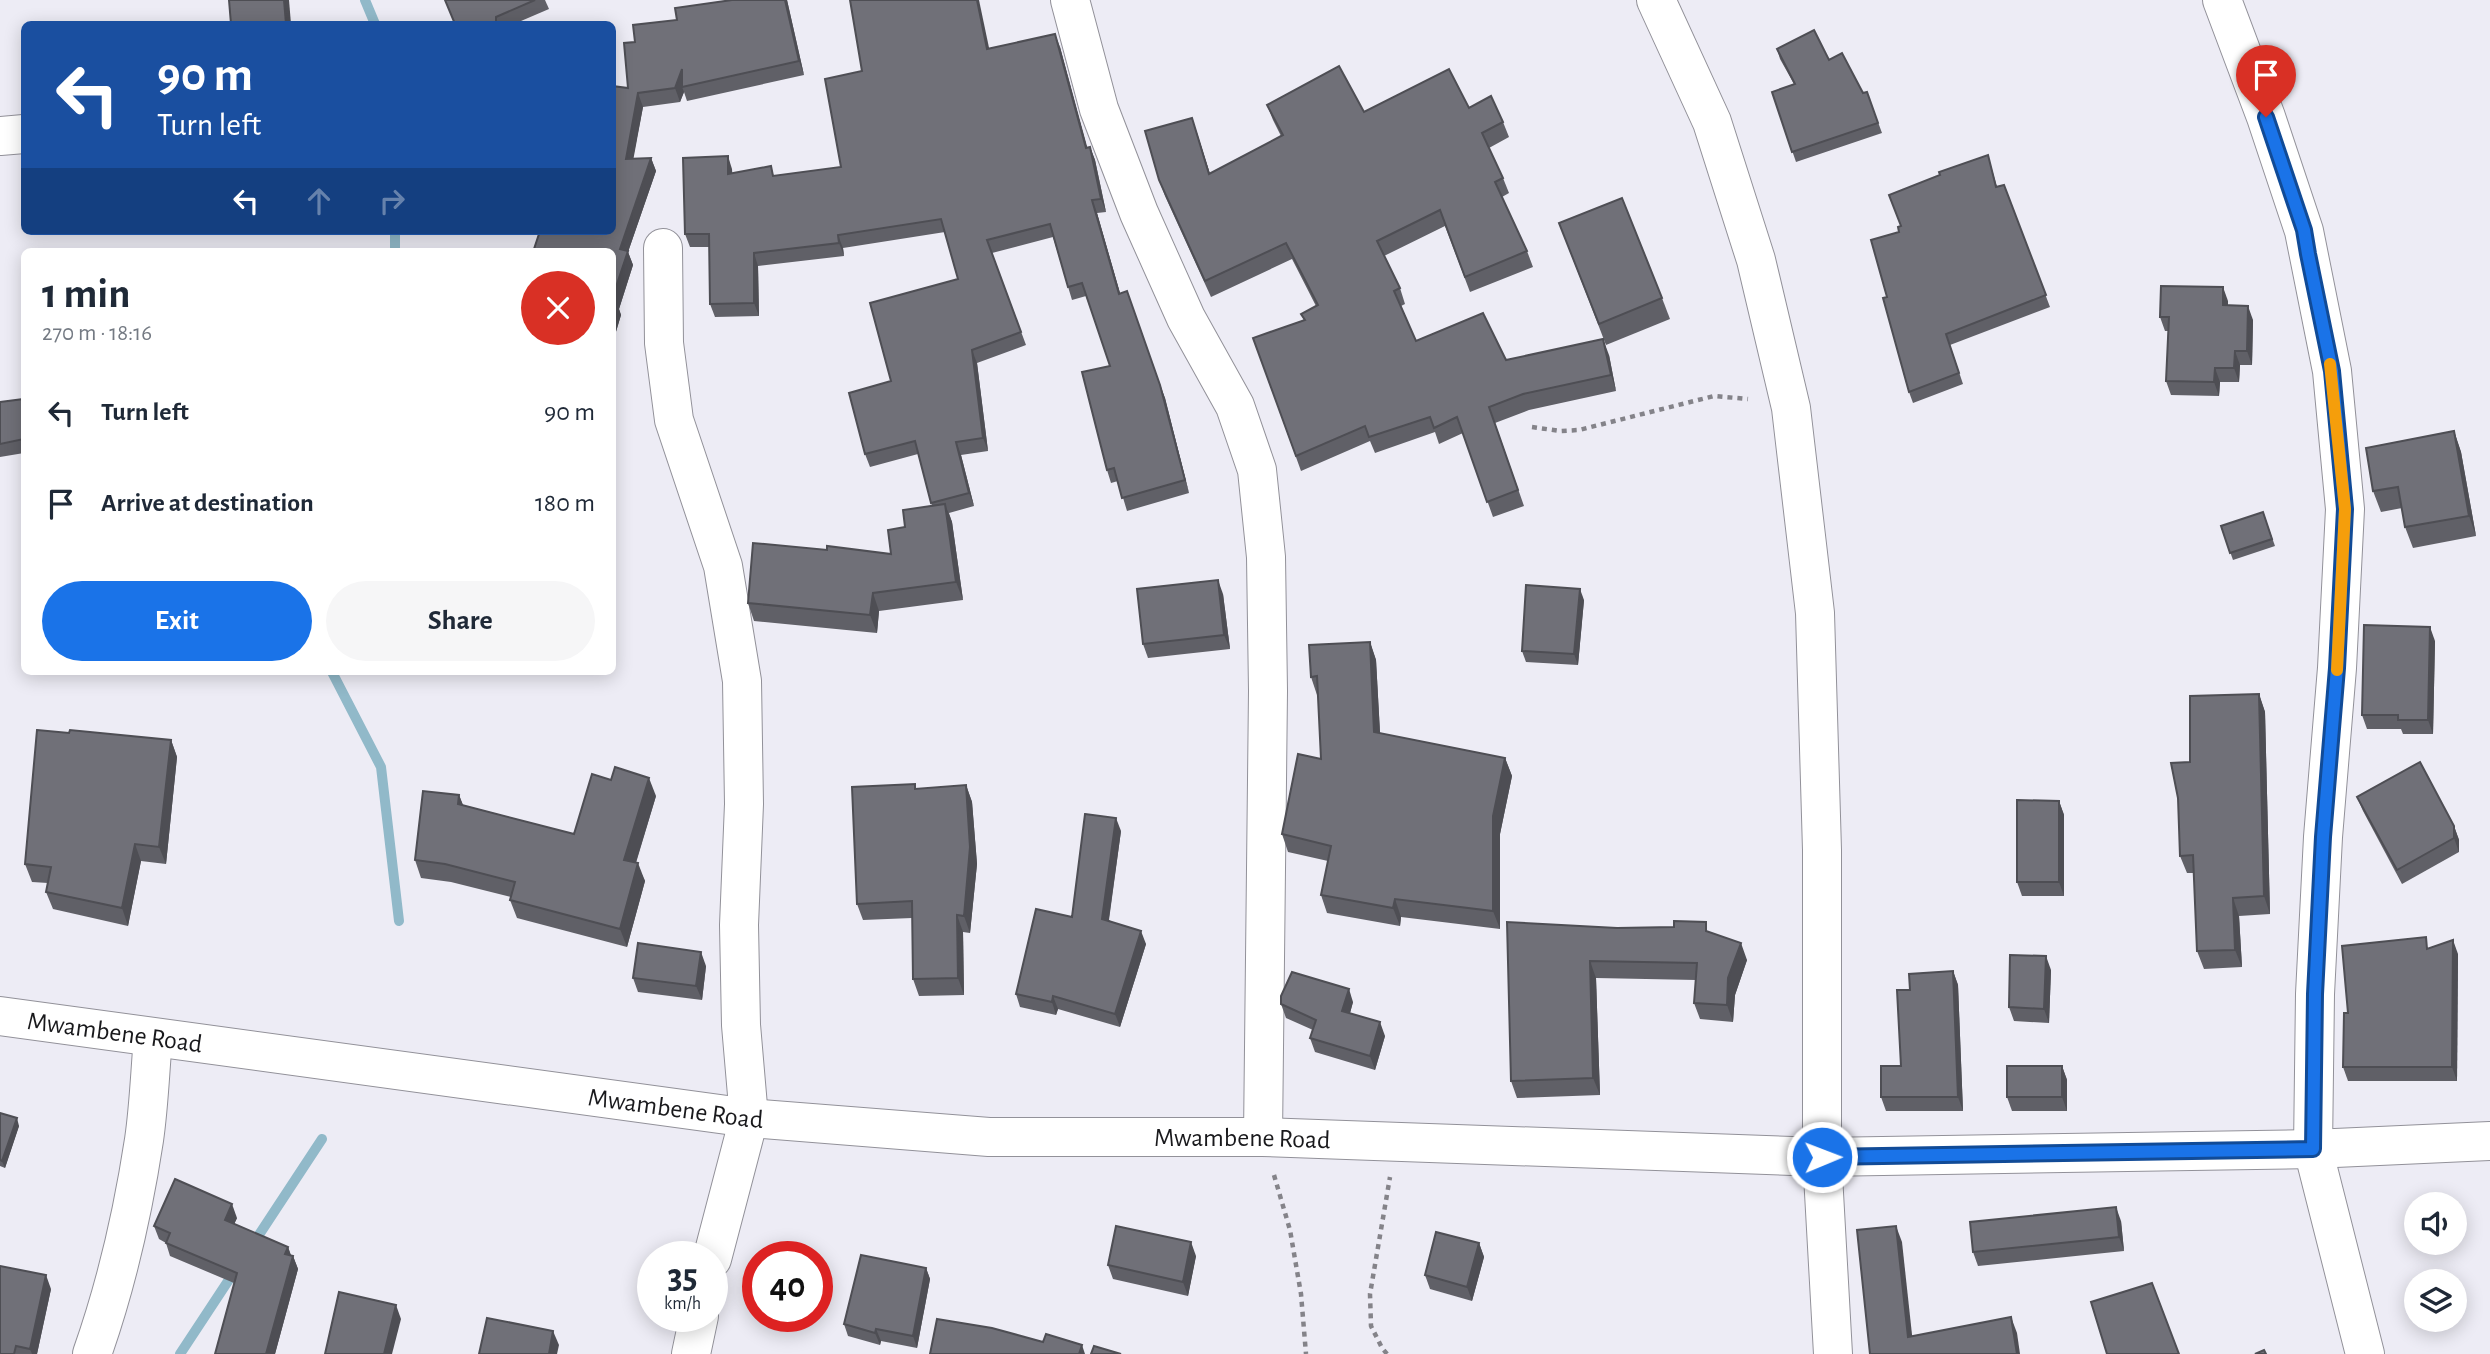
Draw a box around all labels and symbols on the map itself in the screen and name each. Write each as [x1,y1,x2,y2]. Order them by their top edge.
pin [2236,45,2296,117]
street label: Mwambene Road [26,1008,204,1057]
street label: Mwambene Road [586,1084,764,1133]
position arrow [1785,1120,1859,1194]
street label: Mwambene Road [1154,1125,1331,1153]
speed limit sign: 40 [742,1241,833,1332]

